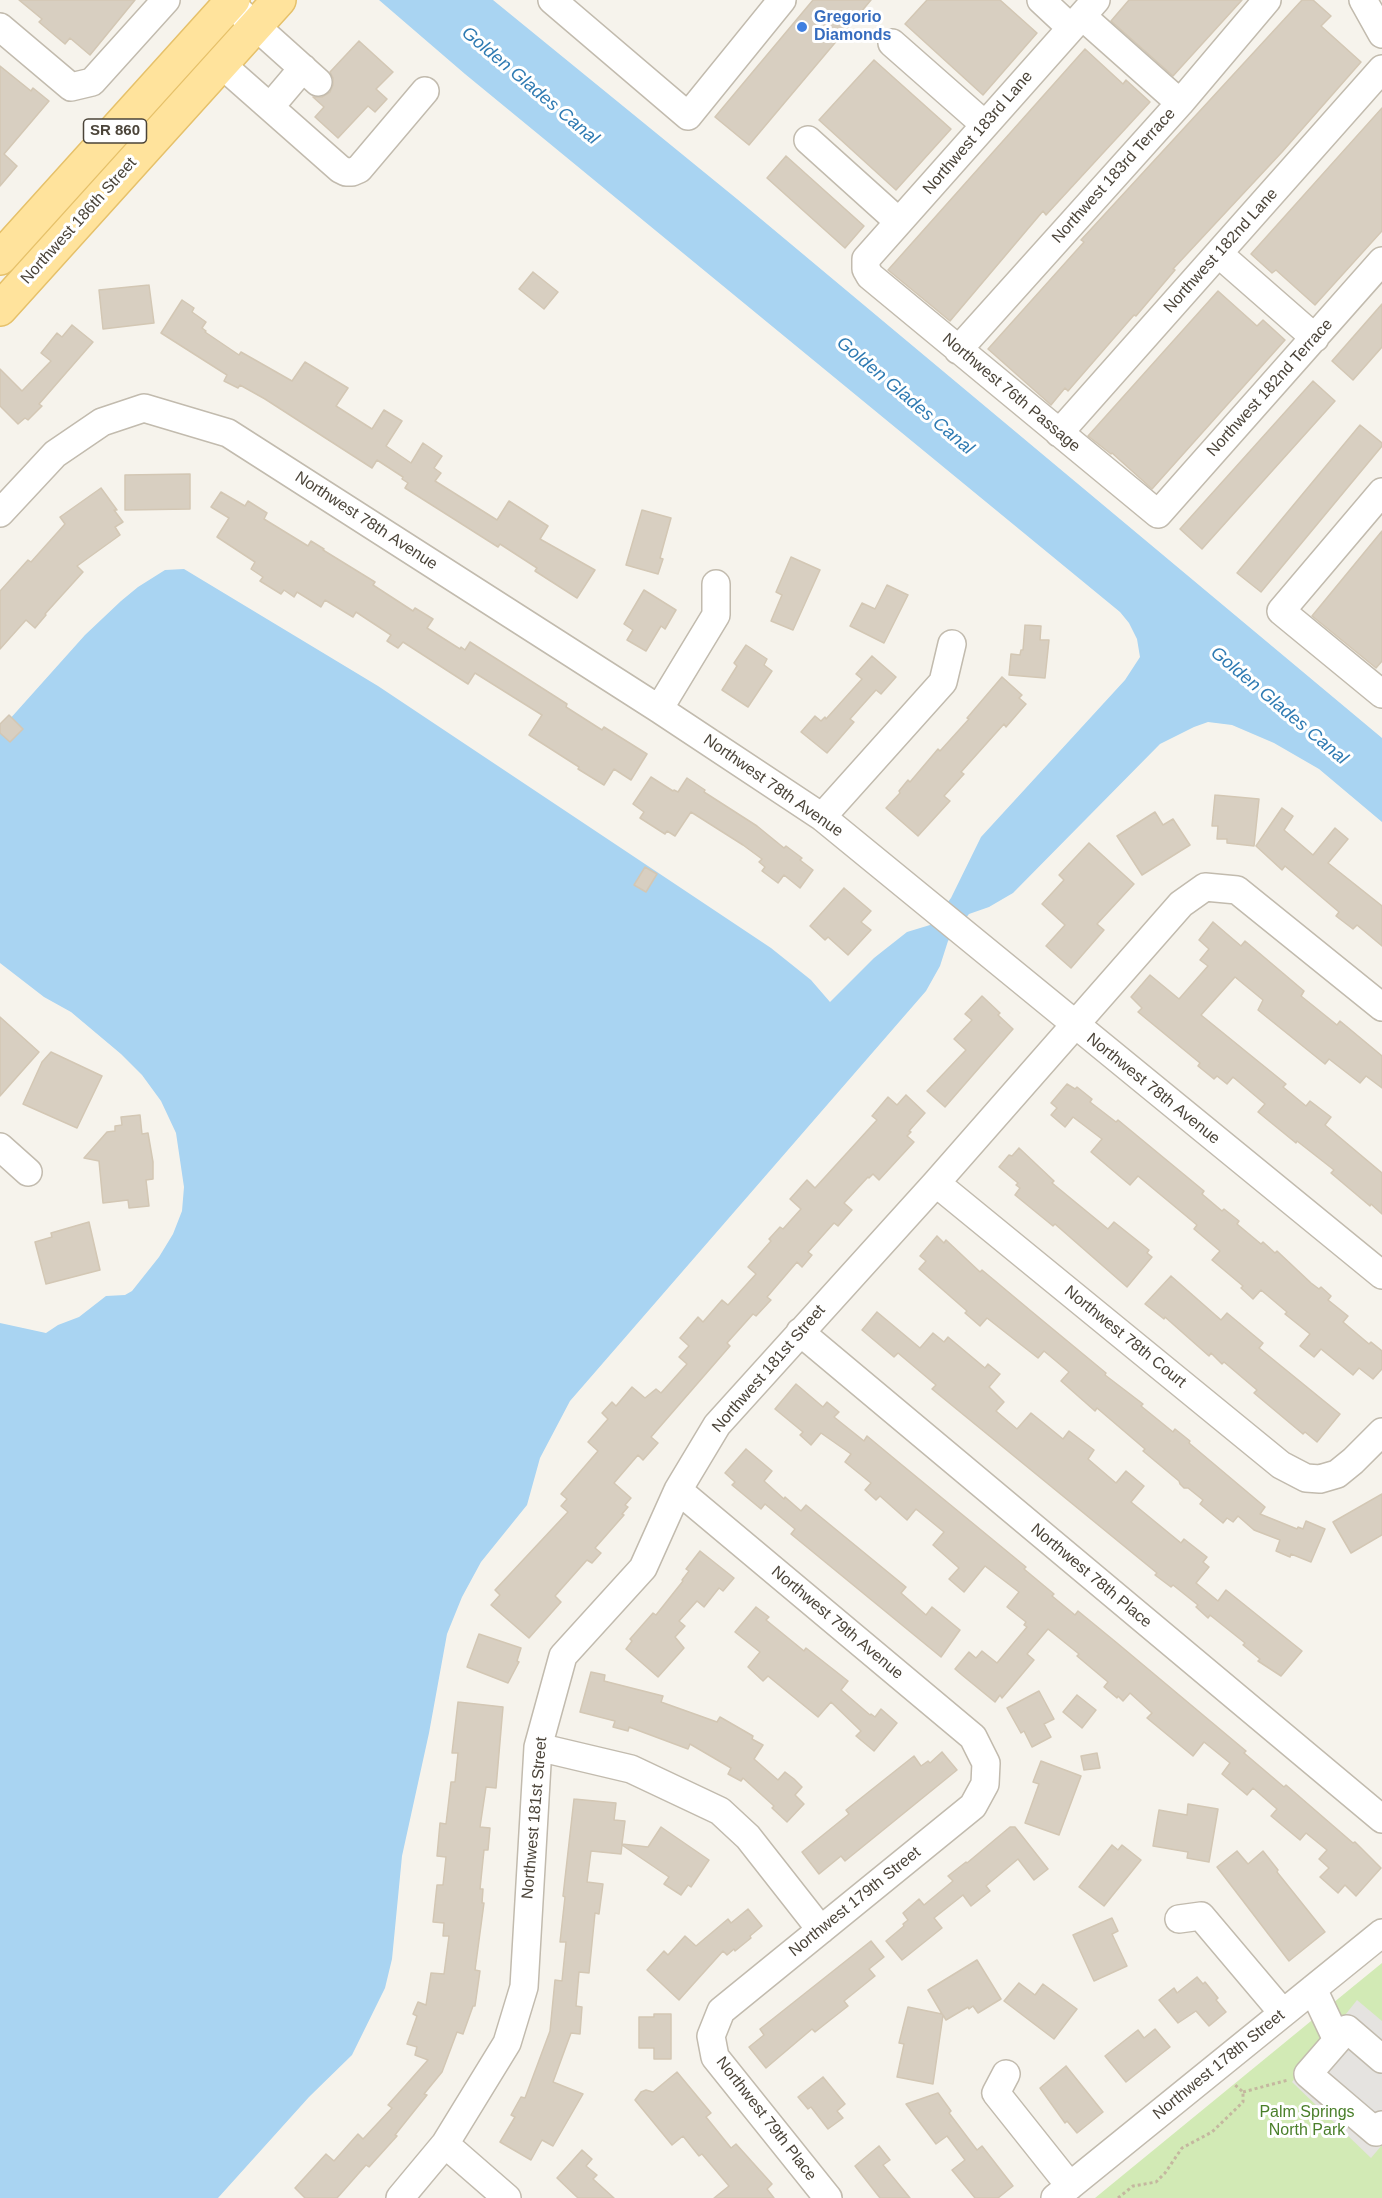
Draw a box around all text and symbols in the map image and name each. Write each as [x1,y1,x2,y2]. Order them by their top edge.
place label: Gregorio Diamonds [814,8,891,46]
marker: Gregorio Diamonds [795,20,809,34]
water label: Golden Glades Canal [457,22,603,150]
street label: Northwest 183rd Lane [919,67,1037,199]
street label: Northwest 183rd Terrace [1048,104,1180,248]
road number: SR 860 [84,119,146,143]
street label: Northwest 186th Street [17,154,141,288]
street label: Northwest 182nd Lane [1160,185,1282,317]
street label: Northwest 182nd Terrace [1203,315,1337,461]
street label: Northwest 76th Passage [938,330,1084,456]
water label: Golden Glades Canal [832,332,978,460]
street label: Northwest 78th Avenue [291,468,441,574]
water label: Golden Glades Canal [1206,642,1352,770]
street label: Northwest 78th Avenue [699,731,847,841]
street label: Northwest 78th Avenue [1082,1029,1224,1149]
street label: Northwest 78th Court [1060,1282,1190,1392]
street label: Northwest 181st Street [708,1301,830,1437]
street label: Northwest 78th Place [1027,1520,1155,1632]
street label: Northwest 79th Avenue [767,1562,907,1684]
street label: Northwest 181st Street [518,1736,552,1900]
street label: Northwest 179th Street [785,1843,925,1961]
street label: Northwest 178th Street [1149,2006,1289,2124]
street label: Northwest 79th Place [712,2053,820,2185]
park label: Palm Springs North Park [1259,2103,1355,2141]

